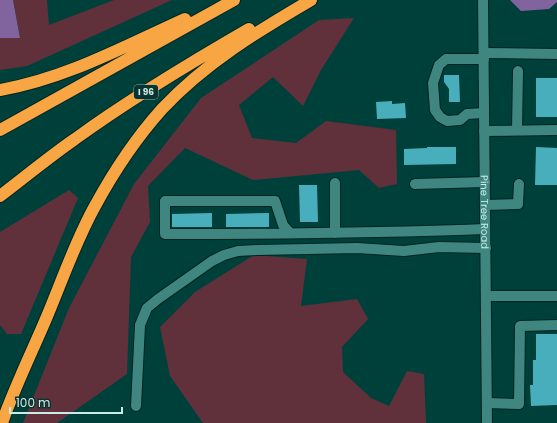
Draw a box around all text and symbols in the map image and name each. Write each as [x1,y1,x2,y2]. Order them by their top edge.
road number: I 96 [134,85,158,99]
street label: Pine Tree Road [477,175,492,249]
scale bar [10,389,122,415]
text: 100 m [16,394,50,411]

